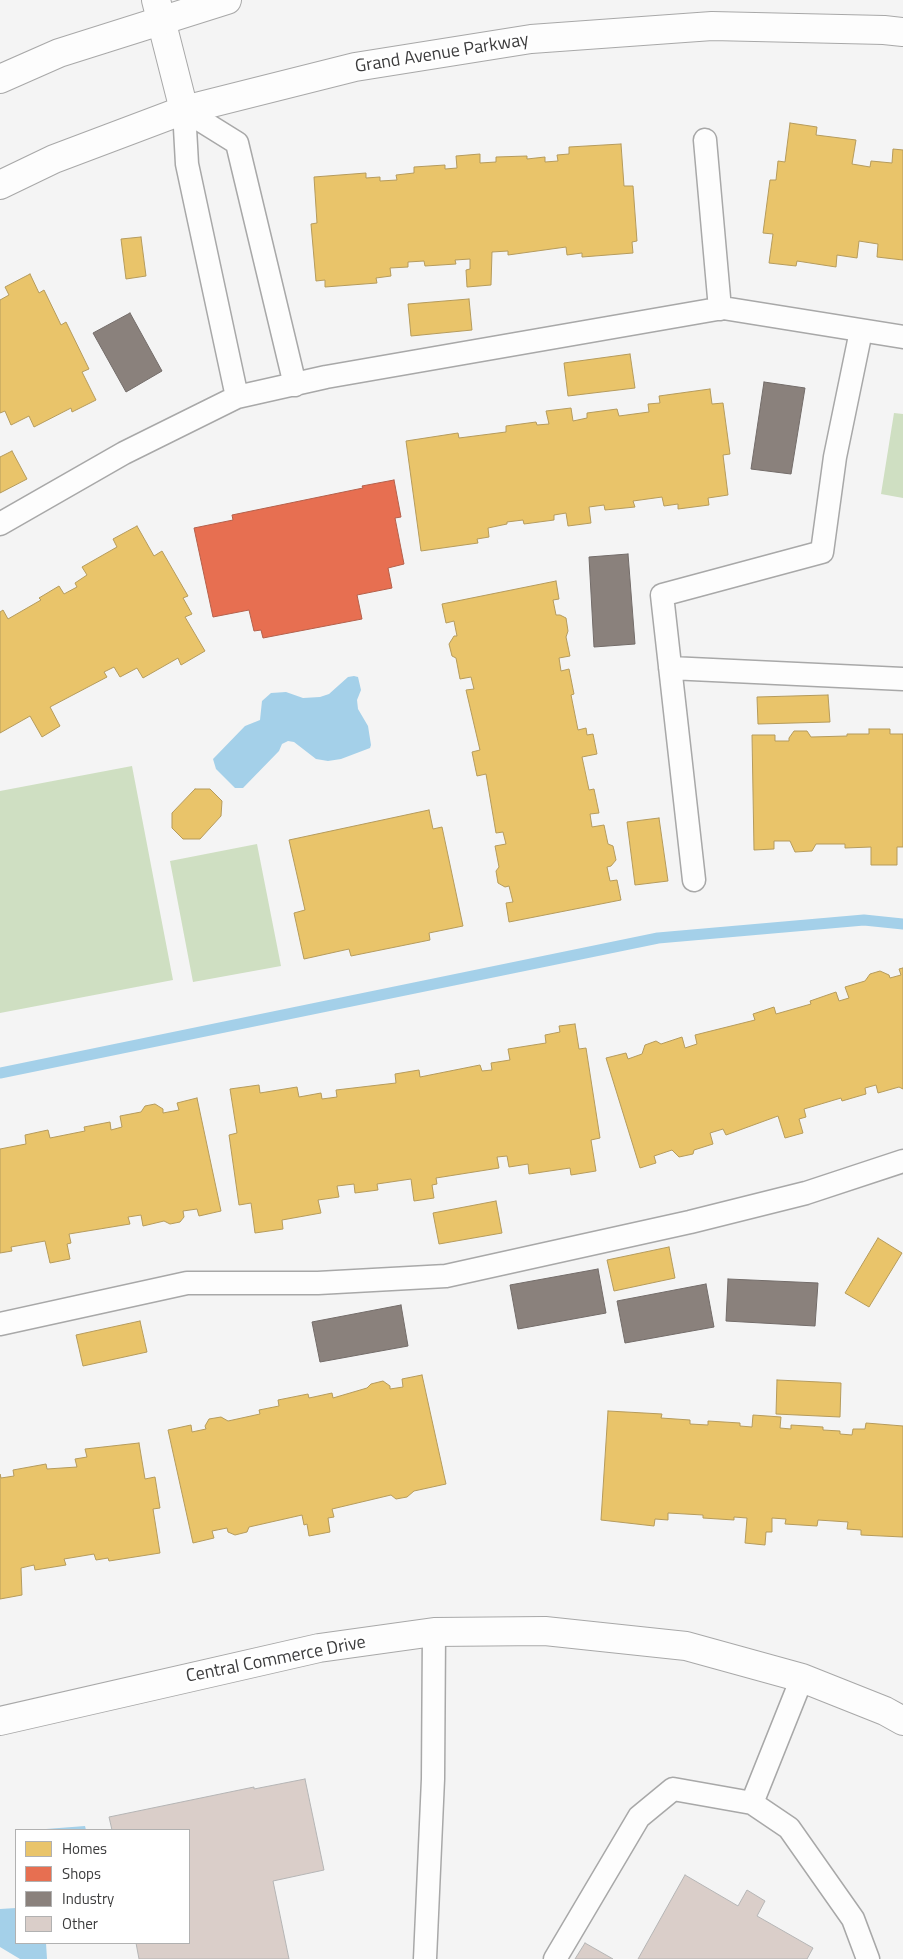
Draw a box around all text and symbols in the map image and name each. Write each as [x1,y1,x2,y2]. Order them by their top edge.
street label: Grand Avenue Parkway [354,30,530,78]
street label: Central Commerce Drive [184,1632,368,1688]
legend [15,1829,190,1944]
text: Homes [62,1837,107,1860]
text: Shops [62,1862,101,1885]
text: Industry [62,1887,114,1910]
text: Other [62,1912,98,1935]

